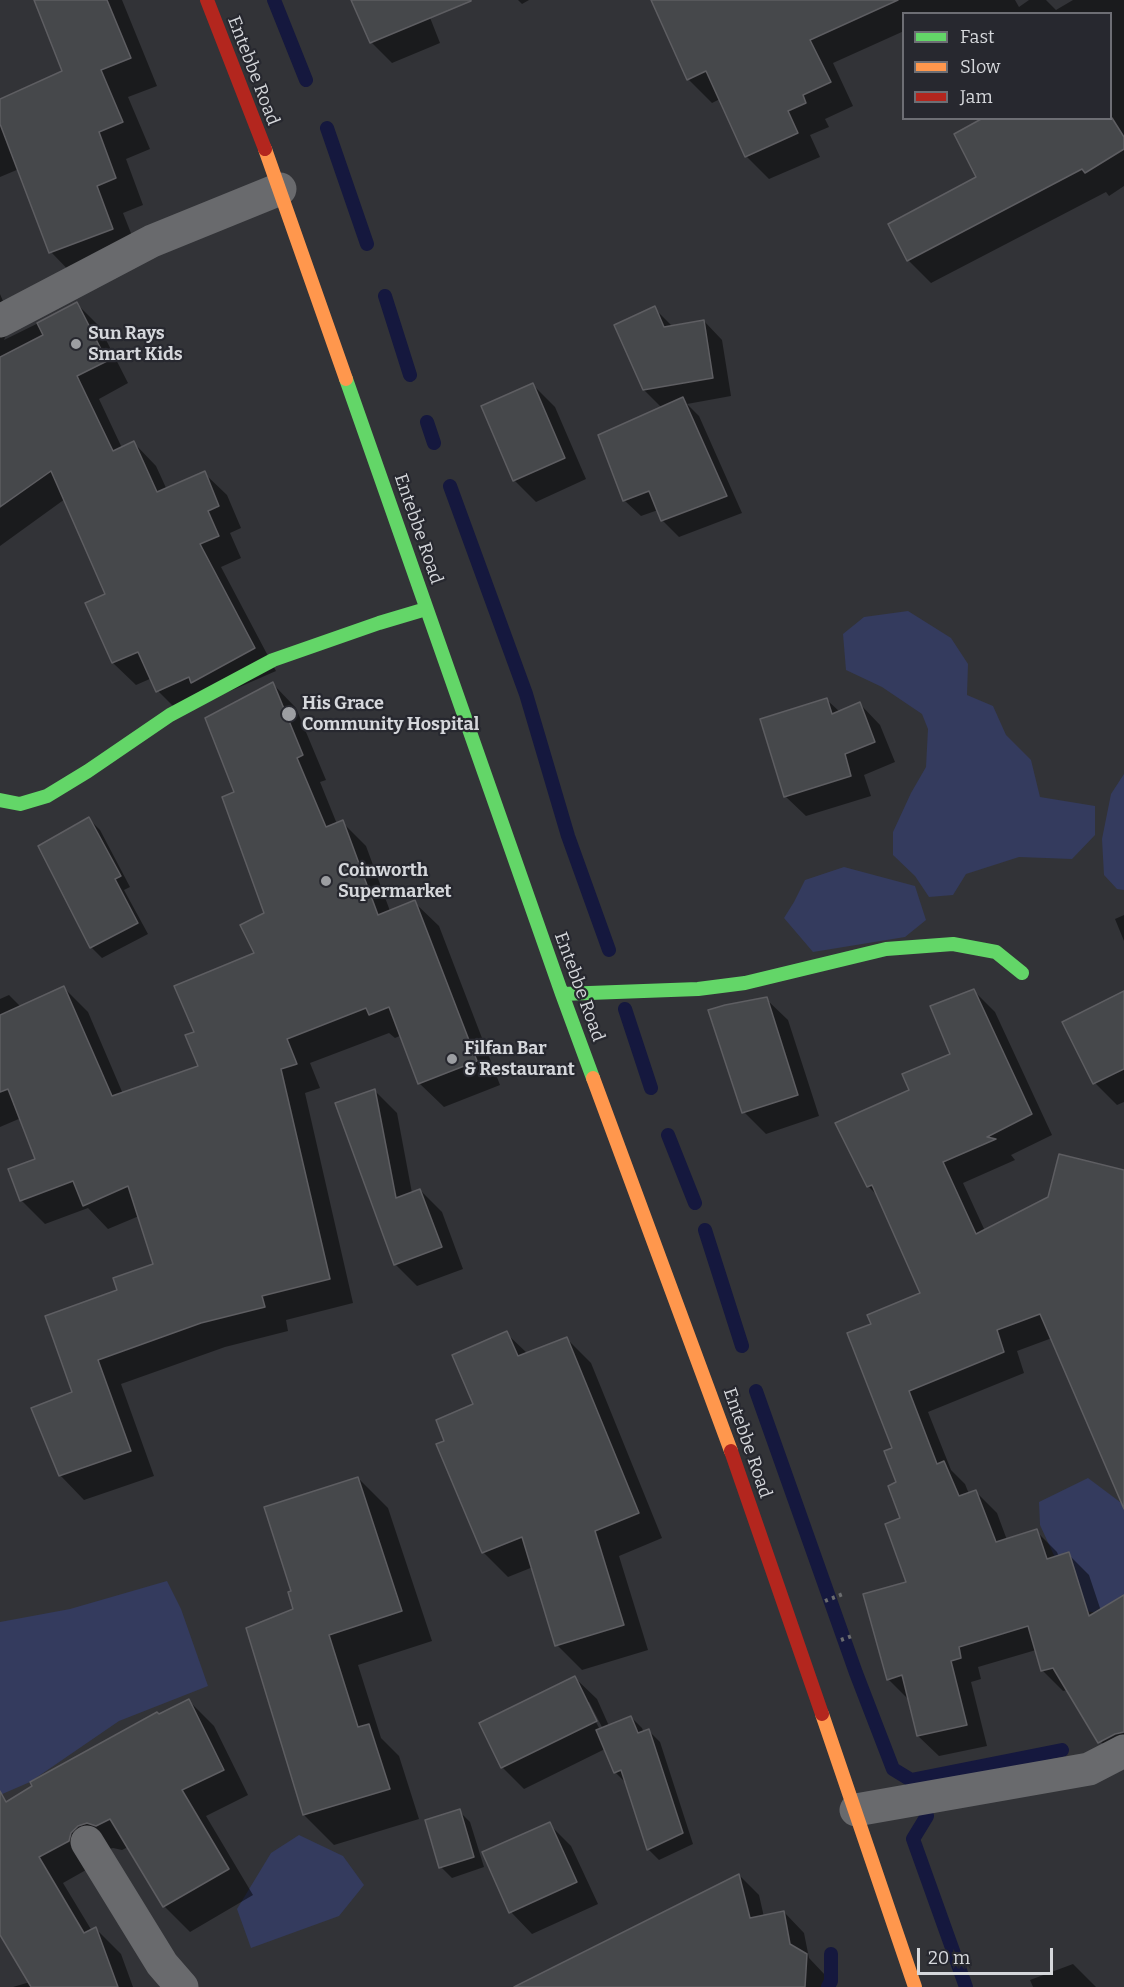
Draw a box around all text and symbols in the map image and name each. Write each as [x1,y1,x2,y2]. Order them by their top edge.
legend [902,12,1112,120]
street label: Entebbe Road [222,13,284,129]
text: Fast [960,26,995,48]
text: Slow [960,56,1000,78]
text: Jam [960,86,993,108]
place label: Sun Rays Smart Kids [88,323,183,366]
marker: Sun Rays Smart Kids [69,337,83,351]
street label: Entebbe Road [389,471,447,587]
place label: His Grace Community Hospital [302,693,479,736]
marker: His Grace Community Hospital [280,705,298,723]
place label: Coinworth Supermarket [338,860,452,902]
marker: Coinworth Supermarket [319,874,333,888]
street label: Entebbe Road [549,929,609,1045]
place label: Filfan Bar & Restaurant [464,1038,575,1080]
marker: Filfan Bar & Restaurant [445,1052,459,1066]
street label: Entebbe Road [718,1385,776,1501]
scale bar [920,1936,1056,1974]
text: 20 m [928,1947,970,1969]

